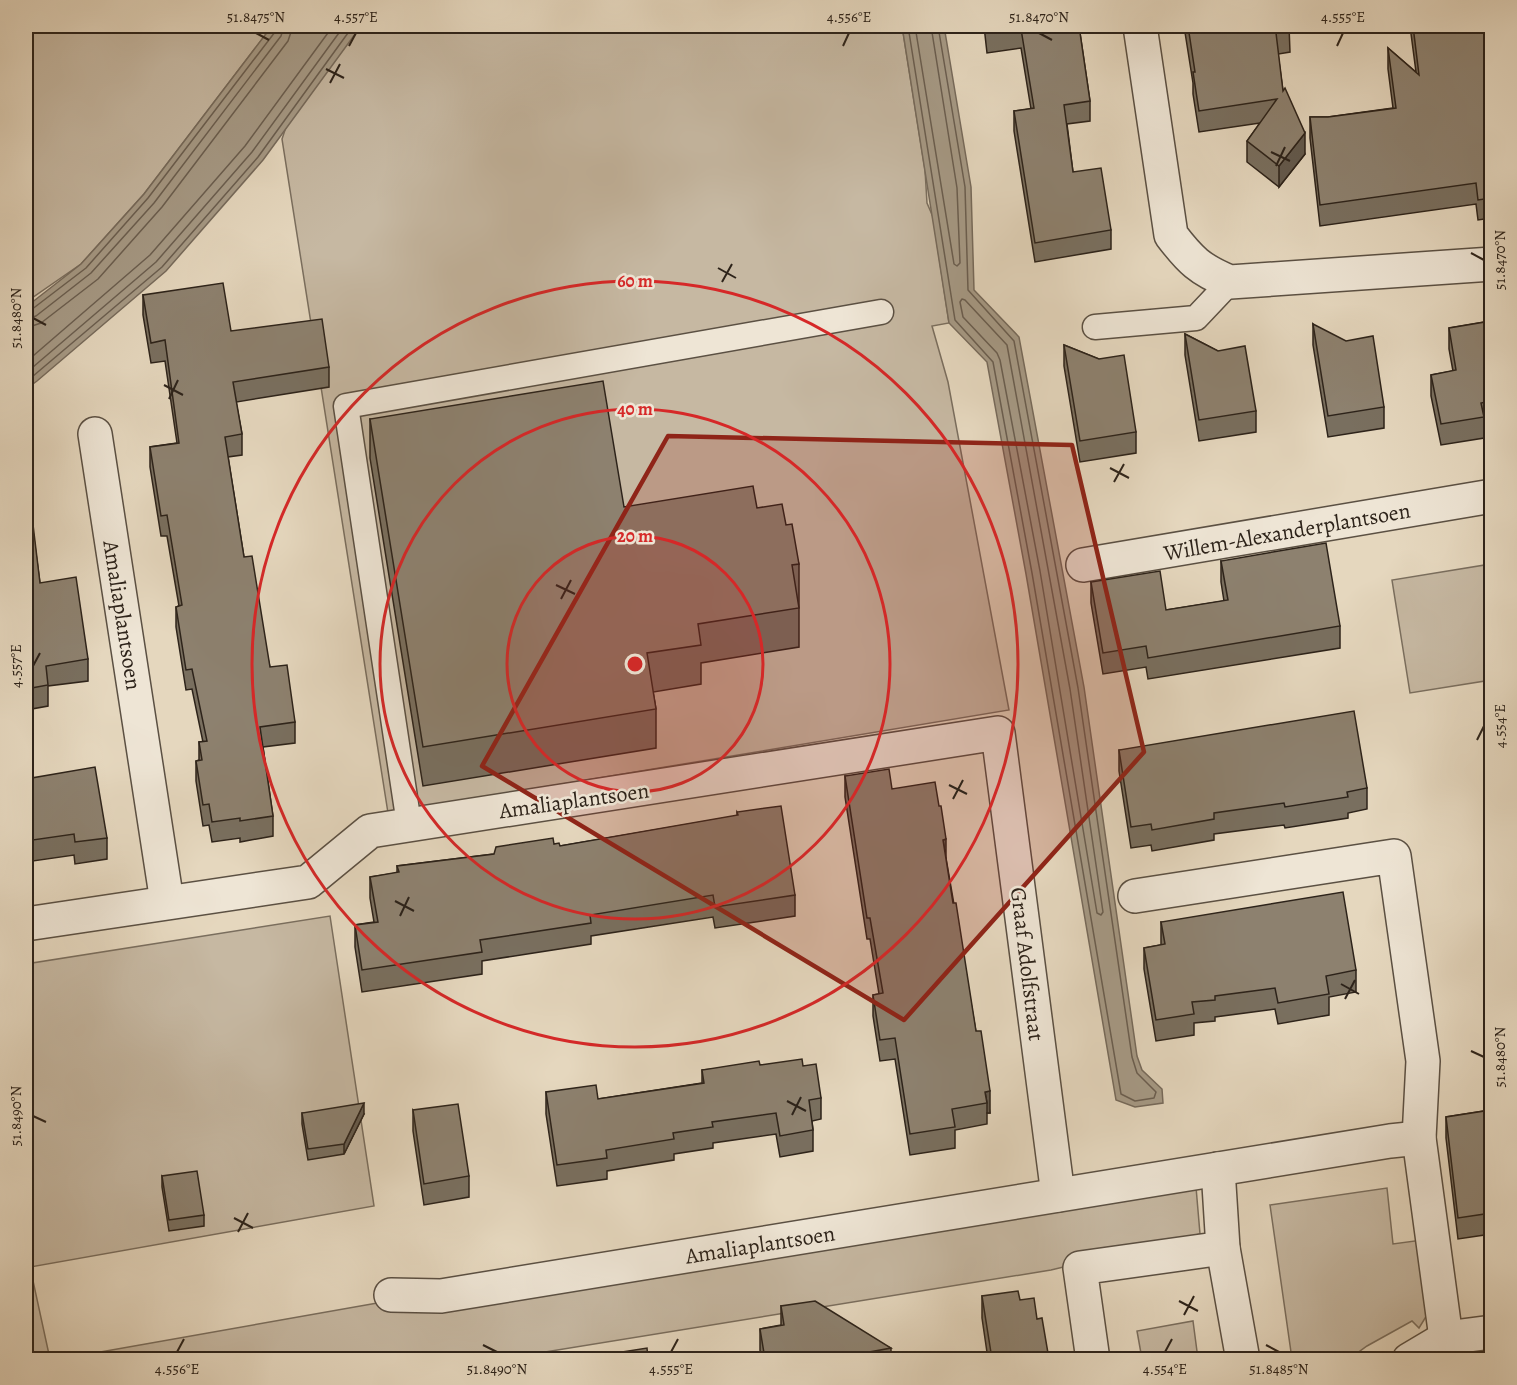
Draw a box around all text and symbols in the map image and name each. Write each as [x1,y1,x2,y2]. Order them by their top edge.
text: 51.8475°N [227,7,285,27]
text: 4.557°E [334,7,378,27]
text: 4.556°E [827,7,871,27]
text: 51.8470°N [1009,7,1069,27]
text: 4.555°E [1321,7,1365,27]
text: 51.8470°N [1490,230,1510,290]
text: 60 m [617,269,653,293]
text: 51.8480°N [6,287,26,348]
text: 40 m [617,397,653,421]
street label: Willem-Alexanderplantsoen [1161,496,1413,569]
text: 20 m [617,524,653,548]
street label: Amaliaplantsoen [95,537,149,692]
text: 4.557°E [6,644,26,688]
centre of rings [625,654,645,674]
text: 4.554°E [1490,704,1510,748]
street label: Amaliaplantsoen [496,776,651,826]
street label: Graaf Adolfstraat [1003,886,1051,1043]
text: 51.8480°N [1490,1026,1510,1087]
text: 51.8490°N [6,1086,26,1146]
street label: Amaliaplantsoen [682,1218,837,1272]
text: 4.556°E [155,1359,199,1379]
text: 51.8490°N [467,1359,527,1379]
text: 4.555°E [649,1359,693,1379]
text: 4.554°E [1143,1359,1187,1379]
text: 51.8485°N [1249,1359,1309,1379]

